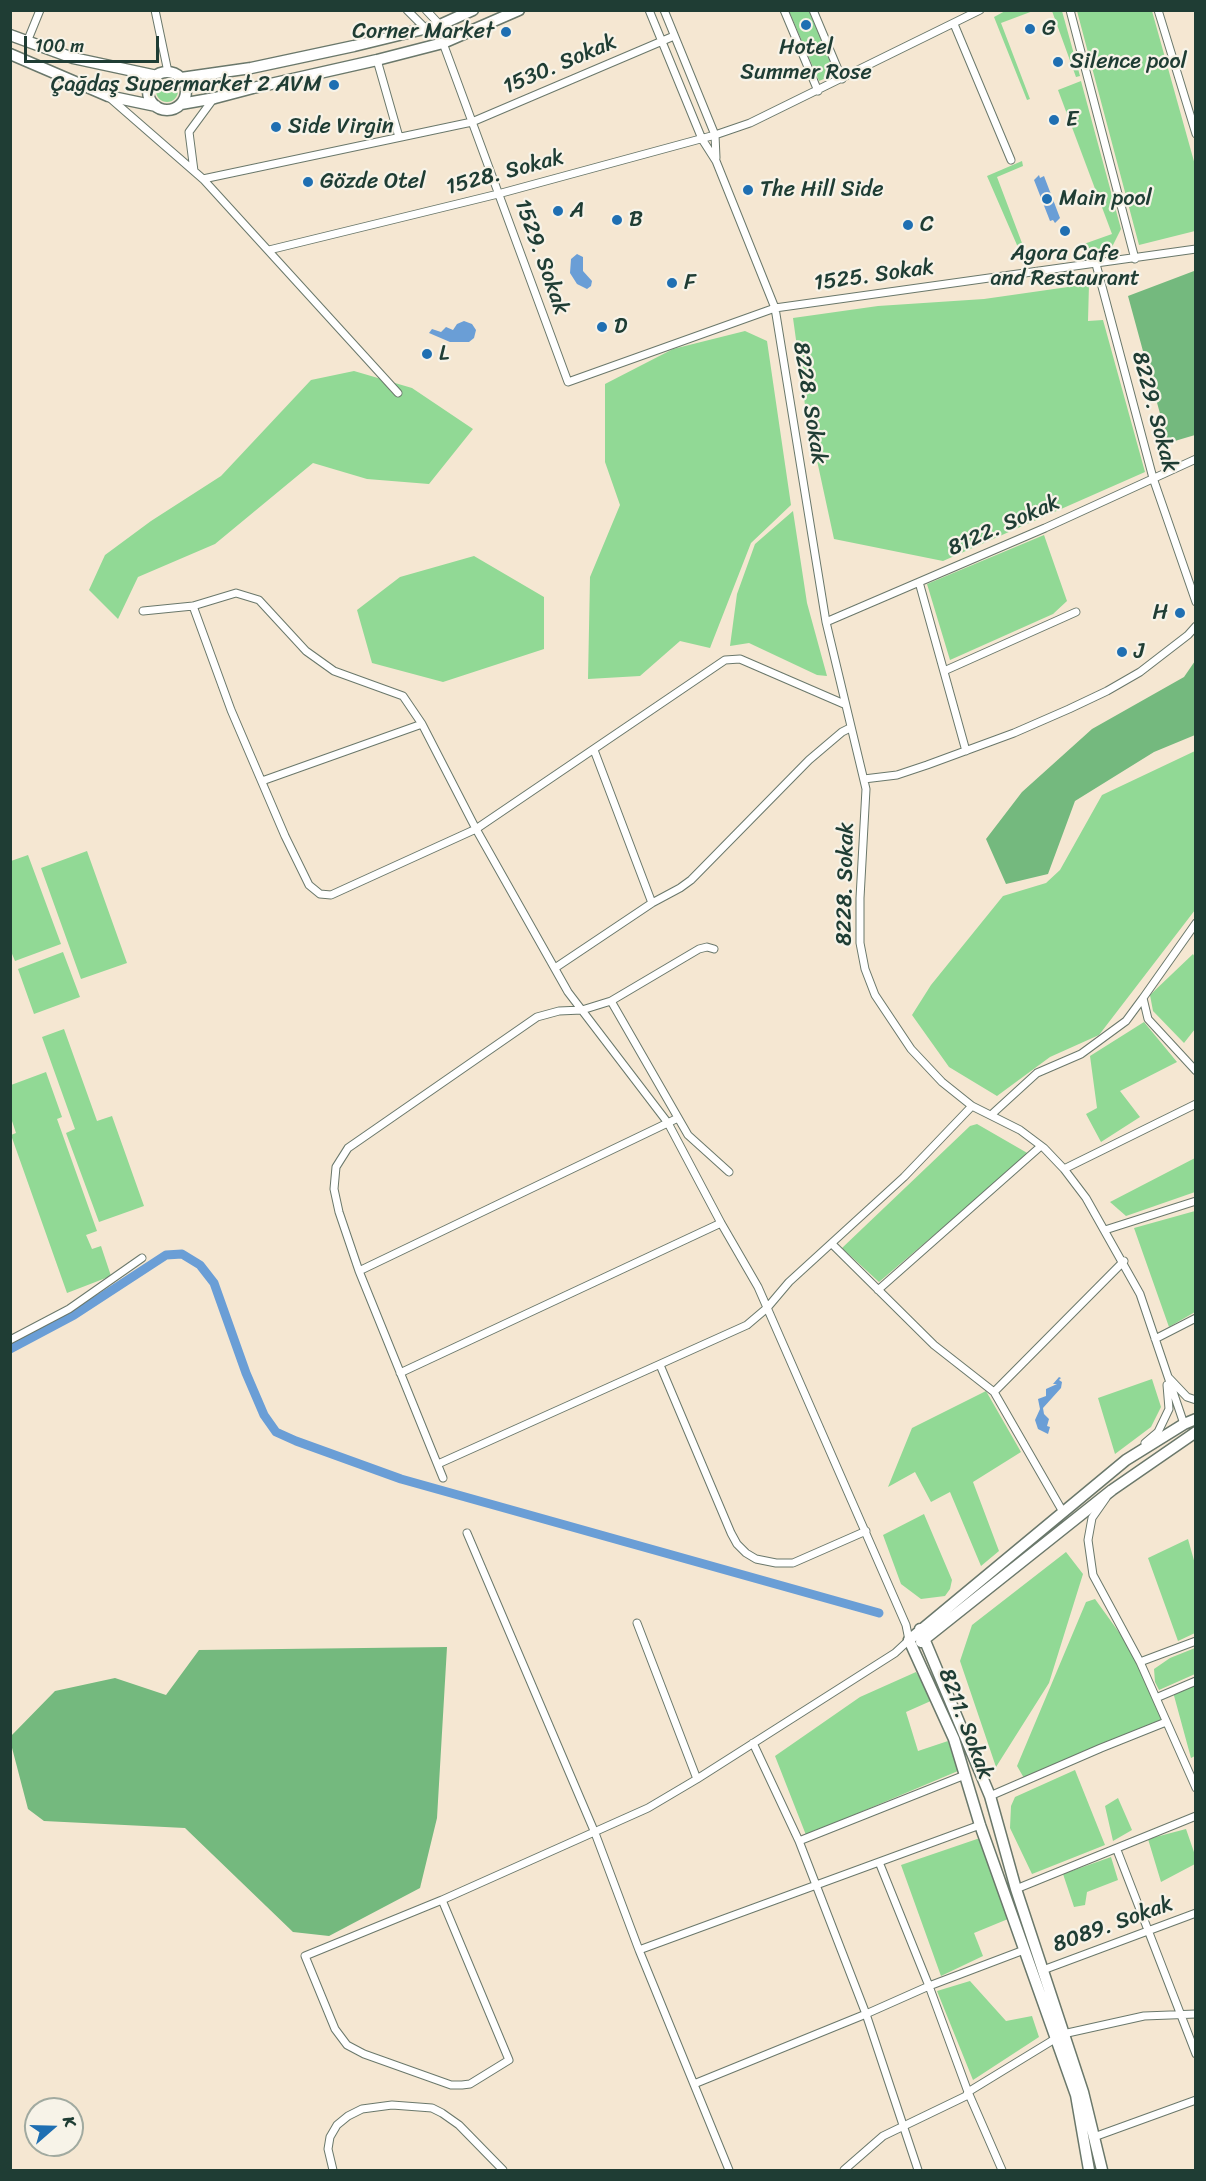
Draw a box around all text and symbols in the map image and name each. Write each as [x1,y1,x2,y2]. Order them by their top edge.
place label: G [1042,16,1056,42]
marker: Hotel Summer Rose [799,18,813,32]
place label: Corner Market [352,19,494,45]
marker: G [1023,22,1037,36]
scale bar [27,24,162,62]
marker: Corner Market [499,25,513,39]
street label: 1530. Sokak [499,29,621,101]
text: 100 m [35,30,84,62]
place label: Hotel Summer Rose [740,35,872,86]
place label: Silence pool [1070,49,1187,75]
marker: Silence pool [1051,55,1065,69]
place label: Çağdaş Supermarket 2 AVM [51,72,322,98]
marker: Çağdaş Supermarket 2 AVM [327,78,341,92]
place label: E [1066,107,1078,133]
marker: E [1047,113,1061,127]
place label: Side Virgin [288,114,394,140]
marker: Side Virgin [269,120,283,134]
street label: 1528. Sokak [443,145,567,201]
place label: Gözde Otel [320,169,425,195]
marker: Gözde Otel [301,175,315,189]
place label: The Hill Side [760,177,883,203]
marker: The Hill Side [741,183,755,197]
place label: Main pool [1059,186,1152,212]
marker: Main pool [1040,192,1054,206]
street label: 1529. Sokak [508,196,574,318]
place label: A [570,198,584,224]
marker: A [551,204,565,218]
place label: B [629,207,643,233]
place label: C [920,212,934,238]
marker: B [610,213,624,227]
marker: C [901,218,915,232]
marker: Agora Cafe and Restaurant [1058,224,1072,238]
place label: Agora Cafe and Restaurant [991,241,1139,292]
street label: 1525. Sokak [812,255,936,297]
place label: F [684,270,696,296]
marker: F [665,276,679,290]
place label: D [614,314,627,340]
marker: D [595,320,609,334]
street label: 8228. Sokak [786,340,832,466]
place label: L [439,341,449,367]
marker: L [420,347,434,361]
street label: 8229. Sokak [1125,349,1183,475]
street label: 8122. Sokak [944,490,1064,562]
place label: H [1152,600,1168,626]
marker: H [1173,606,1187,620]
place label: J [1134,639,1144,665]
marker: J [1115,645,1129,659]
street label: 8228. Sokak [832,822,860,946]
street label: 8211. Sokak [932,1665,998,1783]
street label: 8089. Sokak [1049,1891,1177,1959]
north arrow [24,2097,84,2157]
text: K [54,2112,85,2131]

